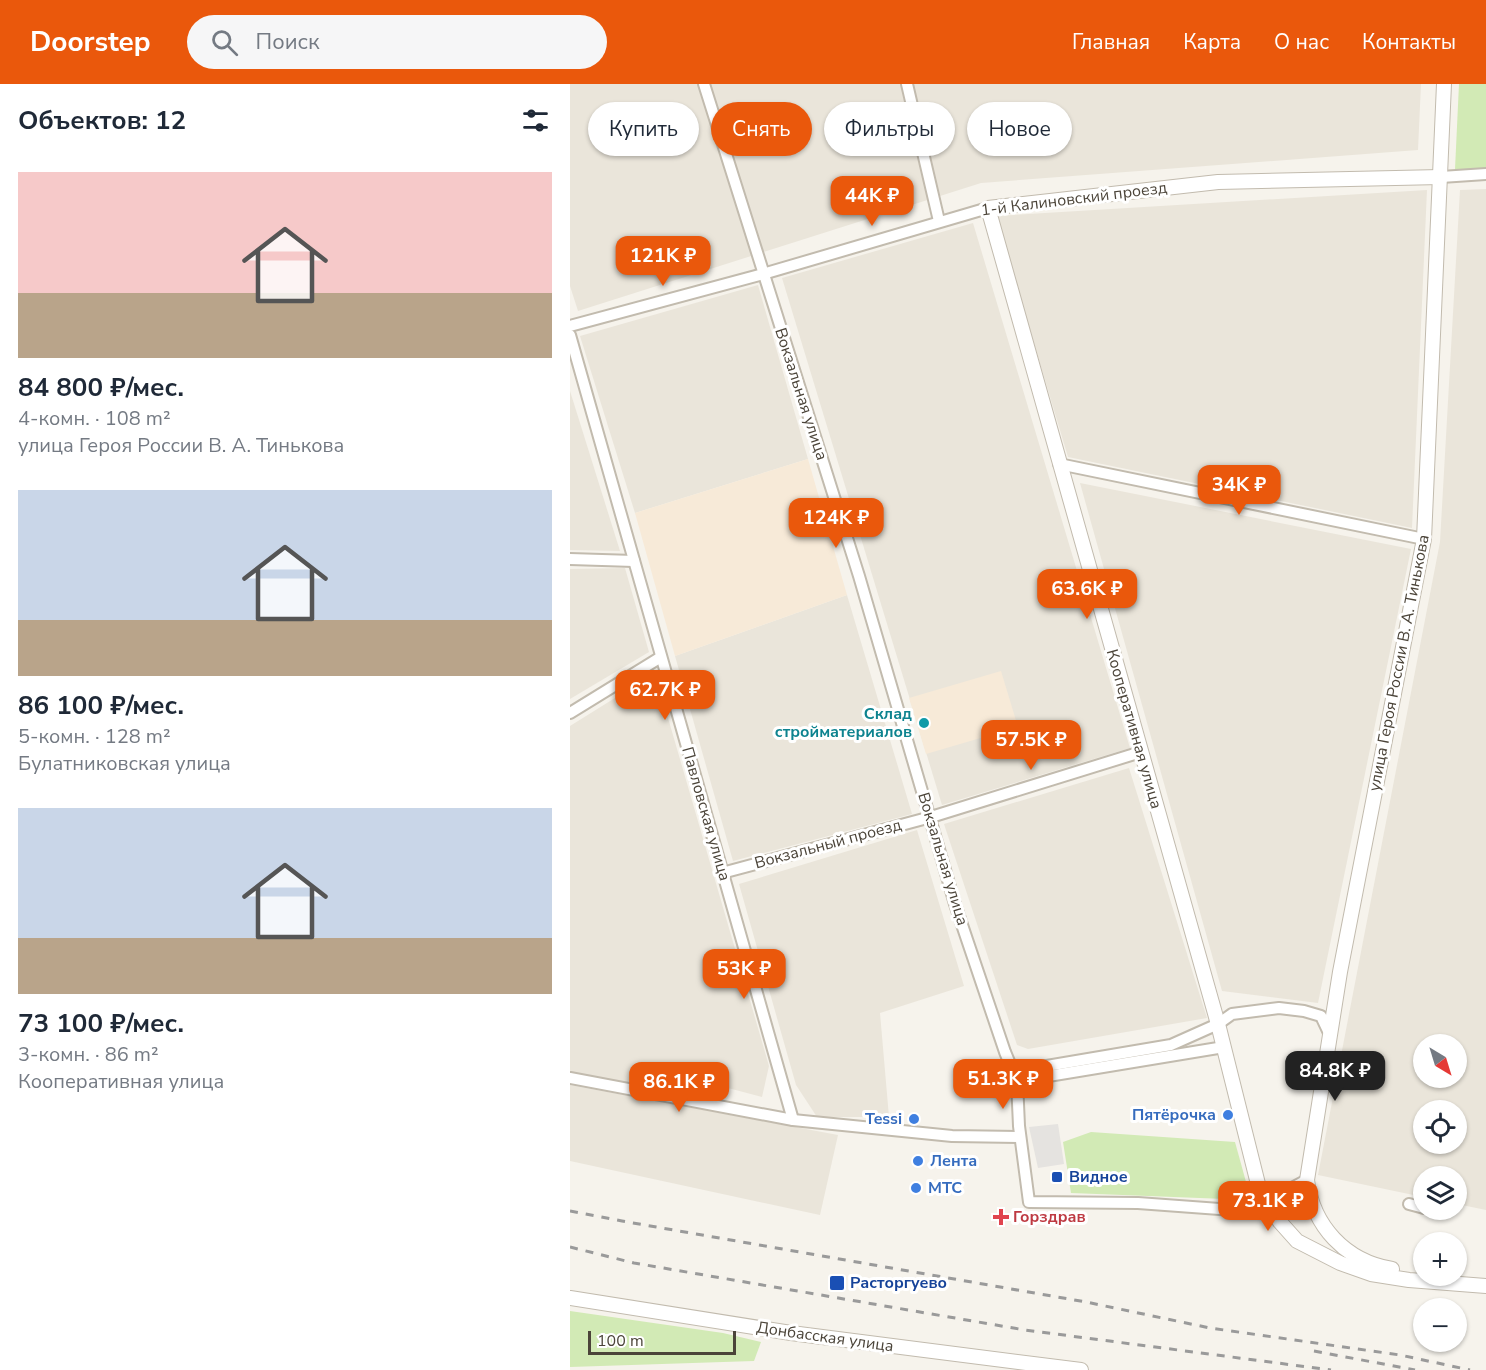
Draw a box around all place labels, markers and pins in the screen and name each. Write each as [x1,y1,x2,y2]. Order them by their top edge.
pin: 44K ₽ [830,176,914,227]
pin: 121K ₽ [614,236,712,287]
pin: 34K ₽ [1197,465,1281,516]
pin: 124K ₽ [787,498,885,549]
pin: 63.6K ₽ [1032,569,1142,620]
pin: 62.7K ₽ [610,670,720,721]
place label: Склад стройматериалов [775,703,912,743]
marker: Склад стройматериалов [917,716,931,730]
pin: 57.5K ₽ [976,720,1086,771]
pin: 53K ₽ [702,949,786,1000]
pin: 84.8K ₽ [1280,1051,1390,1102]
pin: 51.3K ₽ [948,1059,1058,1110]
pin: 86.1K ₽ [624,1062,734,1113]
place label: Пятёрочка [1132,1104,1216,1126]
place label: Tessi [865,1108,902,1130]
marker: Пятёрочка [1221,1108,1235,1122]
marker: Tessi [907,1112,921,1126]
place label: Лента [930,1150,977,1172]
marker: Лента [911,1154,925,1168]
place label: Видное [1069,1166,1128,1188]
marker: Видное [1050,1170,1064,1184]
place label: МТС [928,1177,962,1199]
marker: МТС [909,1181,923,1195]
pin: 73.1K ₽ [1213,1181,1323,1232]
place label: Горздрав [1013,1206,1086,1228]
marker: Горздрав [994,1210,1008,1224]
place label: Расторгуево [850,1272,947,1294]
marker: Расторгуево [828,1274,846,1292]

